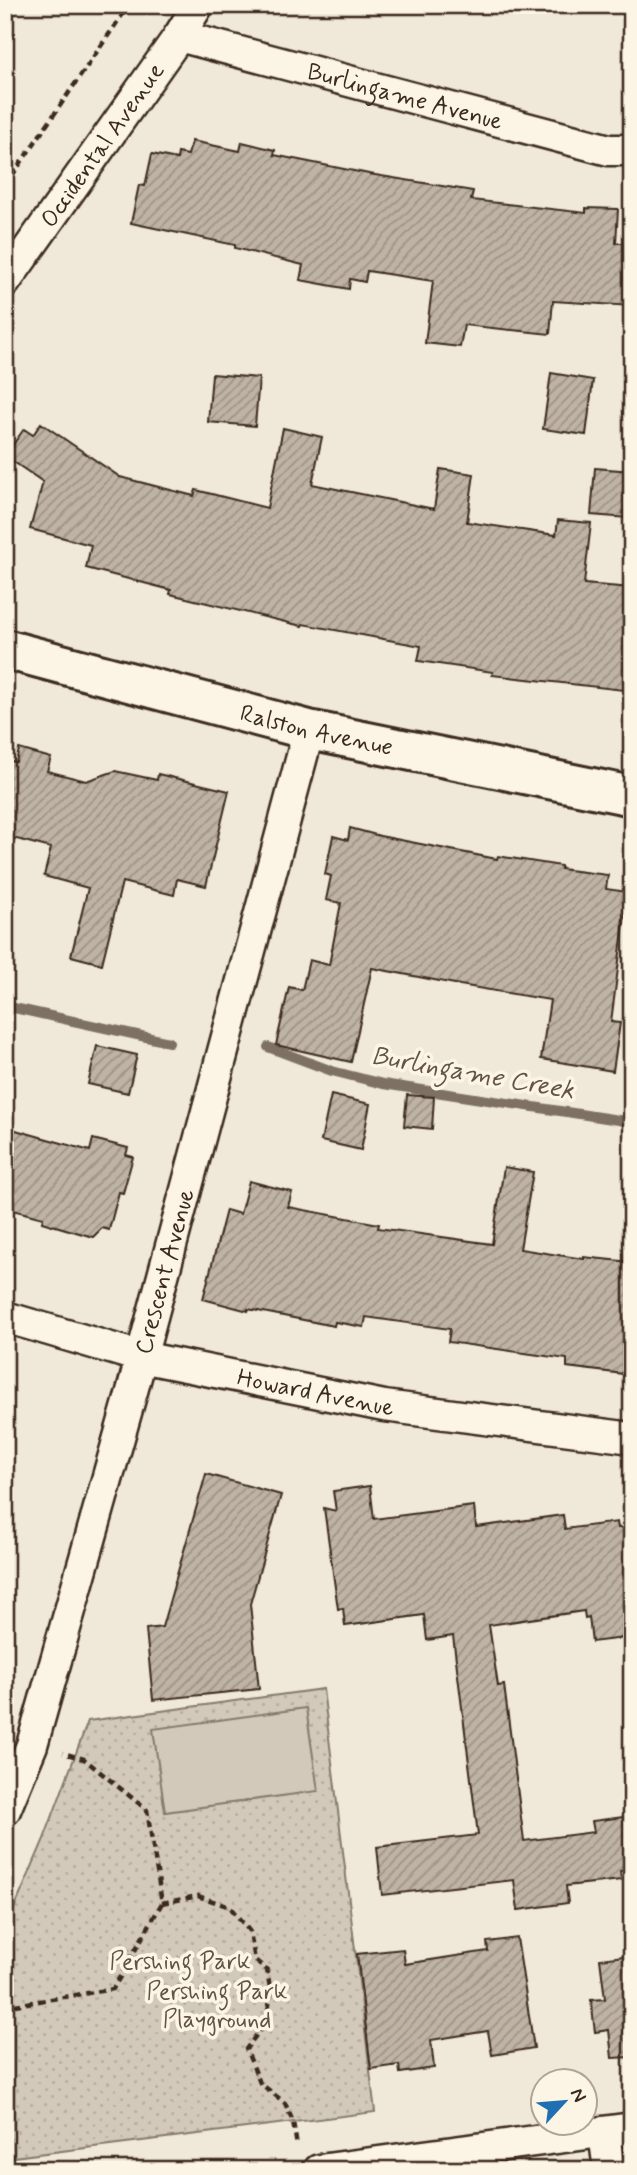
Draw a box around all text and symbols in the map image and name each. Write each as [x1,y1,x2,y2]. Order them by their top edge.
street label: Occidental Avenue [34,57,172,234]
street label: Burlingame Avenue [304,57,506,138]
street label: Ralston Avenue [236,698,395,764]
water label: Burlingame Creek [368,1039,577,1112]
street label: Crescent Avenue [129,1186,203,1358]
street label: Howard Avenue [234,1363,396,1424]
park label: Pershing Park [109,1947,251,1981]
park label: Pershing Park Playground [146,1977,288,2036]
north arrow [528,2066,598,2136]
text: N [564,2084,592,2106]

